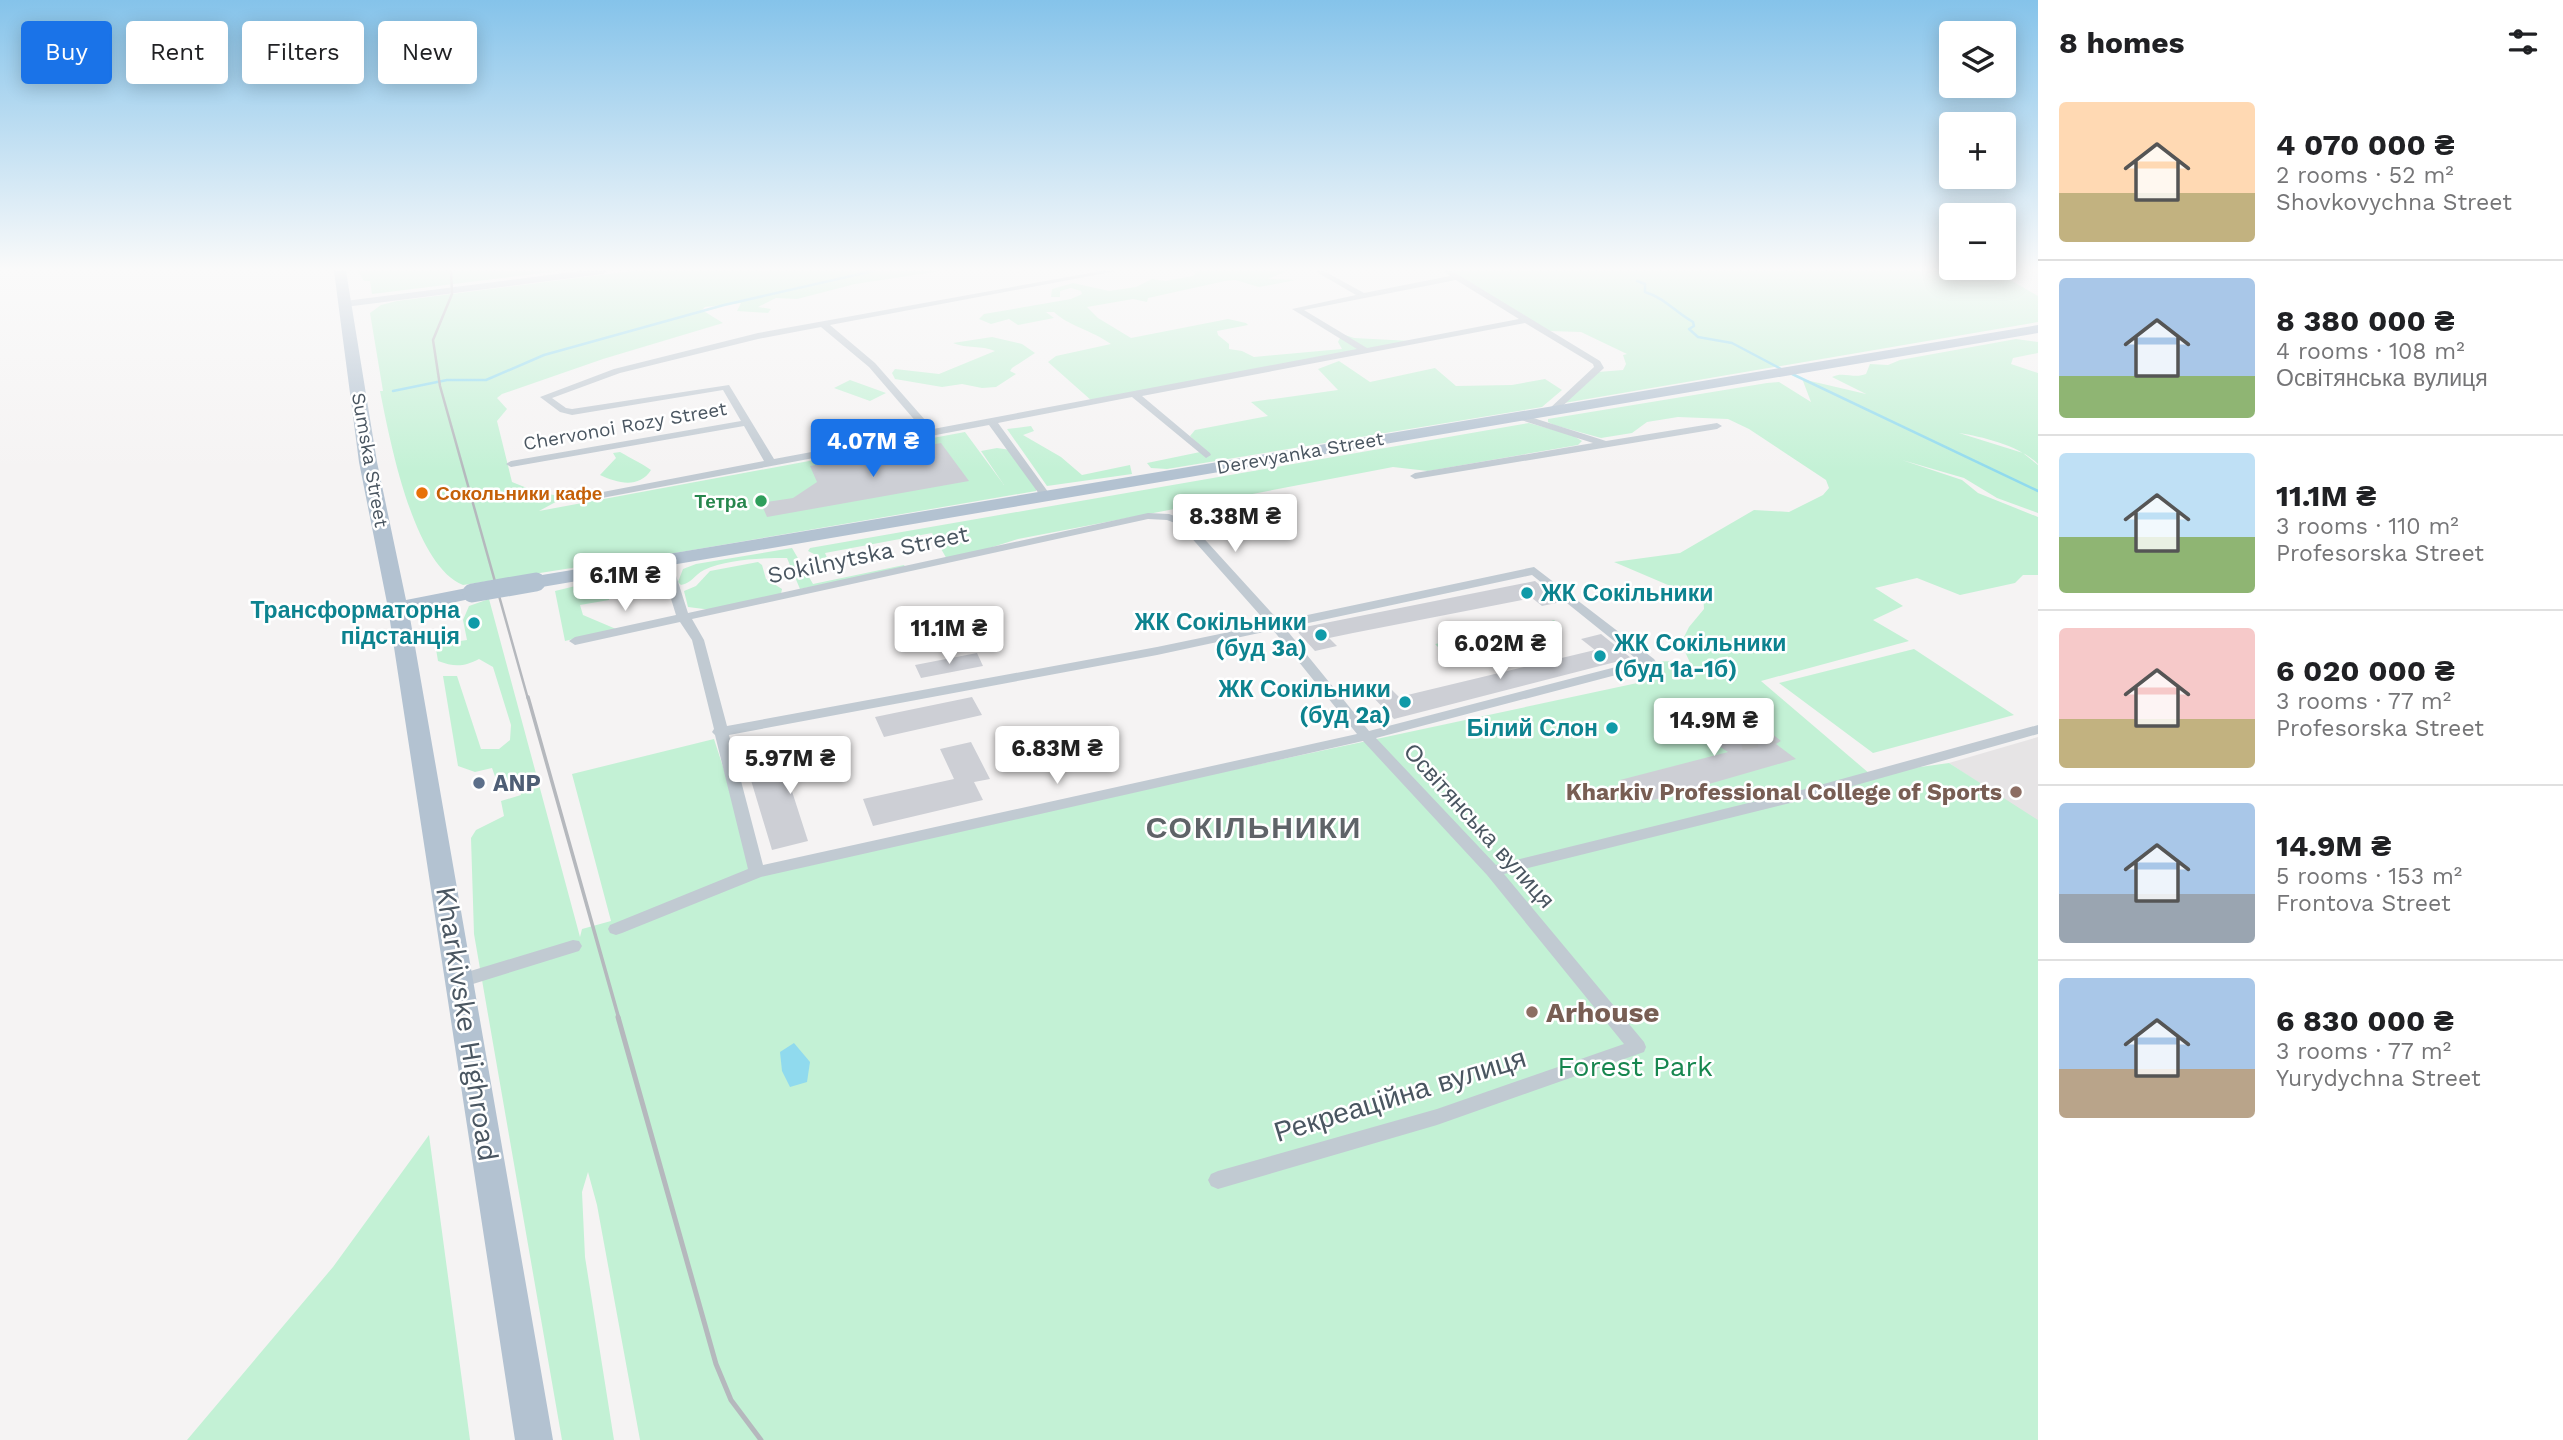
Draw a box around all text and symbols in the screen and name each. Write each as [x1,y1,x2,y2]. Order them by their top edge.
chip: Buy [21,21,112,84]
chip: Rent [126,21,228,84]
chip: Filters [242,21,364,84]
chip: New [378,21,477,84]
map controls [1939,21,2016,280]
button: layers [1939,21,2016,98]
icon: filters [2504,23,2542,61]
text: 8 homes [2059,25,2185,60]
button: + [1939,112,2016,189]
text: 4 070 000 ₴ [2276,127,2454,162]
icon: home [2115,130,2199,214]
text: 2 rooms · 52 m² [2276,162,2454,189]
text: Shovkovychna Street [2276,189,2512,216]
button: − [1939,203,2016,280]
text: 8 380 000 ₴ [2276,303,2454,338]
icon: home [2115,306,2199,390]
text: 4 rooms · 108 m² [2276,338,2465,365]
text: Освітянська вулиця [2276,365,2488,392]
street label: Sumska Street [347,391,393,529]
street label: Chervonoi Rozy Street [521,397,729,455]
pin: 4.07M ₴ [808,420,938,479]
street label: Derevyanka Street [1215,427,1385,479]
text: 4.07M ₴ [827,428,919,455]
text: 11.1M ₴ [2276,478,2376,513]
icon: home [2115,481,2199,565]
place label: Сокольники кафе [436,482,602,505]
marker: Сокольники кафе [414,485,430,501]
place label: Тетра [695,490,747,513]
marker: Тетра [753,493,769,509]
pin: 8.38M ₴ [1170,494,1300,554]
text: 8.38M ₴ [1189,503,1281,530]
text: 3 rooms · 110 m² [2276,513,2459,540]
street label: Sokilnytska Street [765,520,971,589]
text: Profesorska Street [2276,540,2484,567]
pin: 6.1M ₴ [568,554,682,613]
text: 6.1M ₴ [589,562,661,589]
place label: ЖК Сокільники [1540,580,1713,607]
marker: ЖК Сокільники [1519,585,1535,601]
place label: Трансформаторна підстанція [250,597,460,650]
pin: 11.1M ₴ [884,606,1014,666]
place label: ЖК Сокільники (буд 3а) [1134,609,1307,662]
marker: Трансформаторна підстанція [466,615,482,631]
text: 11.1M ₴ [911,615,987,642]
pin: 6.02M ₴ [1435,622,1565,681]
marker: ЖК Сокільники (буд 3а) [1313,627,1329,643]
text: 6.02M ₴ [1454,630,1546,657]
place label: ЖК Сокільники (буд 1а-1б) [1613,630,1786,683]
marker: ЖК Сокільники (буд 1а-1б) [1592,648,1608,664]
text: 6 020 000 ₴ [2276,653,2455,688]
icon: home [2115,656,2199,740]
place label: ЖК Сокільники (буд 2а) [1218,676,1391,729]
text: 3 rooms · 77 m² [2276,688,2451,715]
marker: ЖК Сокільники (буд 2а) [1397,694,1413,710]
pin: 14.9M ₴ [1649,698,1779,758]
text: 14.9M ₴ [1670,707,1758,734]
place label: Білий Слон [1467,715,1598,742]
text: Profesorska Street [2276,715,2484,742]
marker: Білий Слон [1604,720,1620,736]
pin: 6.83M ₴ [992,726,1122,786]
text: 6.83M ₴ [1011,735,1103,762]
pin: 5.97M ₴ [725,736,855,796]
street label: Освітянська вулиця [1398,738,1560,914]
text: 5.97M ₴ [745,745,835,772]
place label: ANP [493,770,541,797]
marker: ANP [471,775,487,791]
place label: Kharkiv Professional College of Sports [1566,779,2002,806]
marker: Kharkiv Professional College of Sports [2008,784,2024,800]
district label: СОКІЛЬНИКИ [1146,810,1362,845]
text: 14.9M ₴ [2276,828,2391,863]
icon: home [2115,831,2199,915]
text: 5 rooms · 153 m² [2276,863,2462,890]
street label: Kharkivske Highroad [429,884,505,1164]
text: Frontova Street [2276,890,2451,917]
place label: Arhouse [1546,996,1660,1029]
text: 6 830 000 ₴ [2276,1003,2454,1038]
marker: Arhouse [1524,1004,1540,1020]
icon: home [2115,1006,2199,1090]
text: 3 rooms · 77 m² [2276,1038,2451,1065]
street label: Рекреаційна вулиця [1270,1041,1530,1149]
park label: Forest Park [1557,1050,1713,1083]
text: Yurydychna Street [2276,1065,2481,1092]

